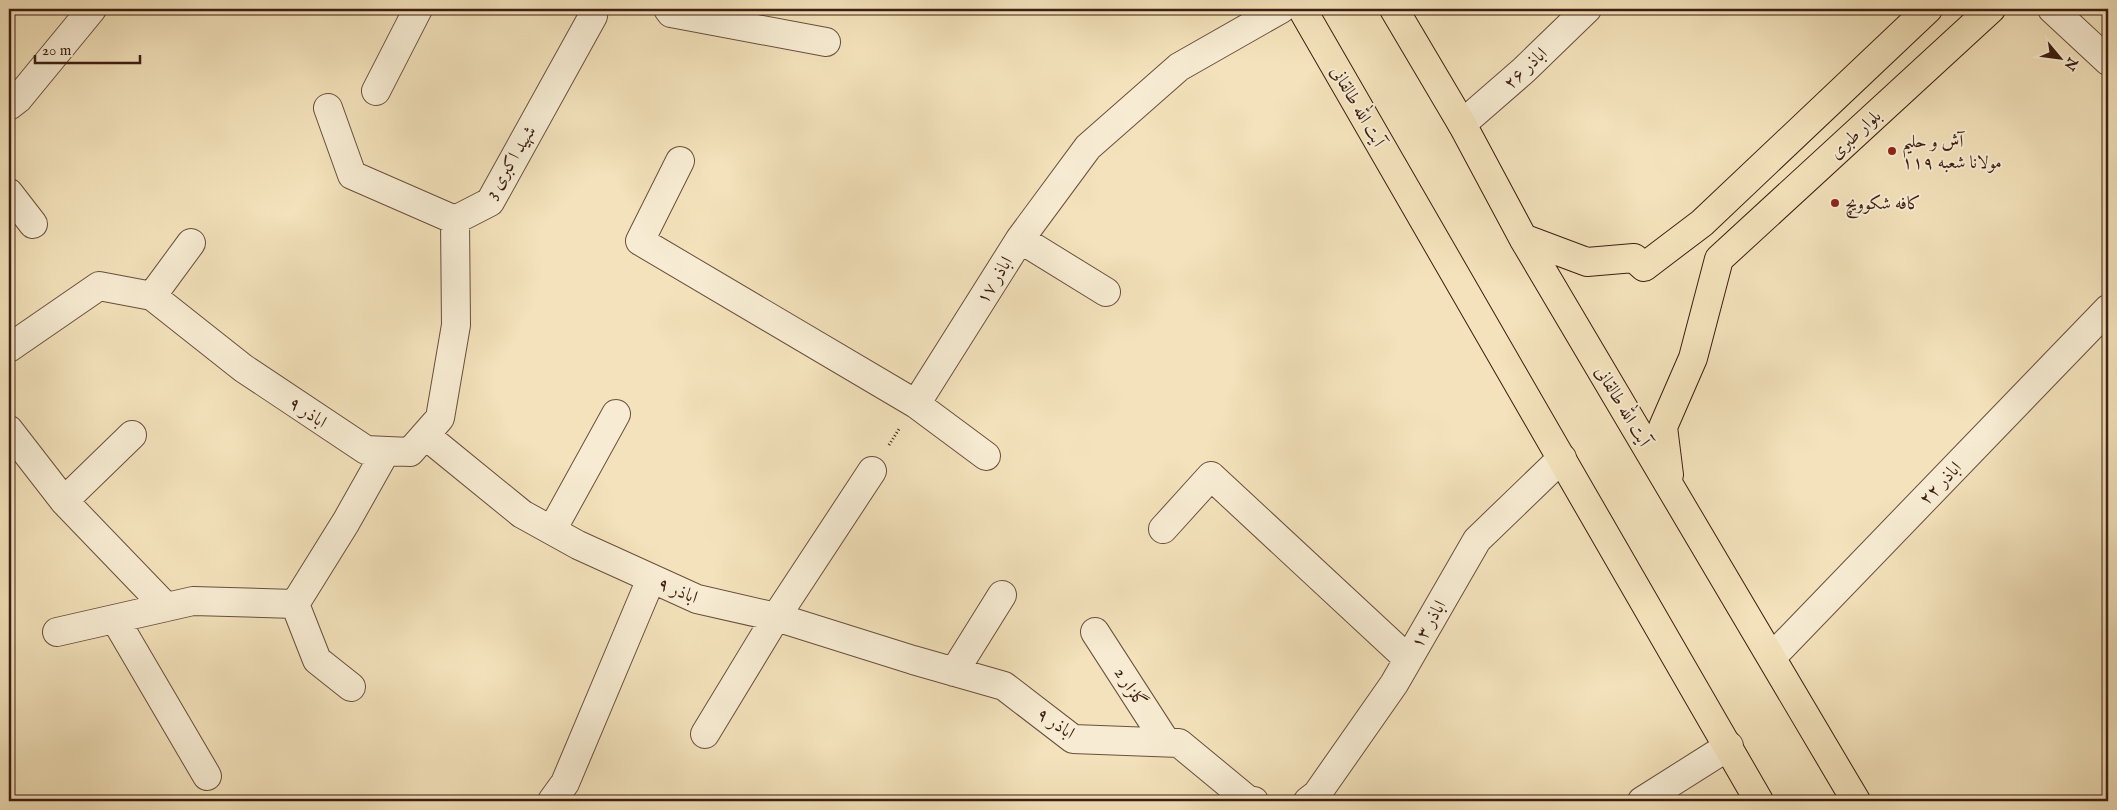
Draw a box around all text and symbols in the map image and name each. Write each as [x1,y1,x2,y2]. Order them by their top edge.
scale bar [35,32,140,64]
north arrow [2034,32,2084,82]
text: 20 m [42,41,72,60]
street label: اباذر ۲۶ [1499,43,1553,95]
text: N [2060,53,2082,73]
street label: آیت الله طالقانی [1324,60,1394,153]
street label: بلوار طبری [1825,105,1887,165]
street label: شهید اکبری 3 [480,122,542,204]
place label: آش و حلیم مولانا شعبه ۱۱۹ [1902,131,2002,175]
marker: آش و حلیم مولانا شعبه ۱۱۹ [1886,145,1898,157]
place label: کافه شکوویچ [1845,193,1921,219]
marker: کافه شکوویچ [1829,197,1841,209]
street label: اباذر ۱۷ [972,253,1019,309]
street label: آیت الله طالقانی [1589,360,1659,453]
street label: اباذر ۹ [284,392,331,434]
street label: اباذر ۲۲ [1915,457,1967,511]
street label: اباذر ۹ [654,573,701,610]
street label: اباذر ۱۳ [1406,597,1452,653]
street label: گلزار 2 [1108,663,1152,712]
street label: اباذر ۹ [1032,703,1079,745]

